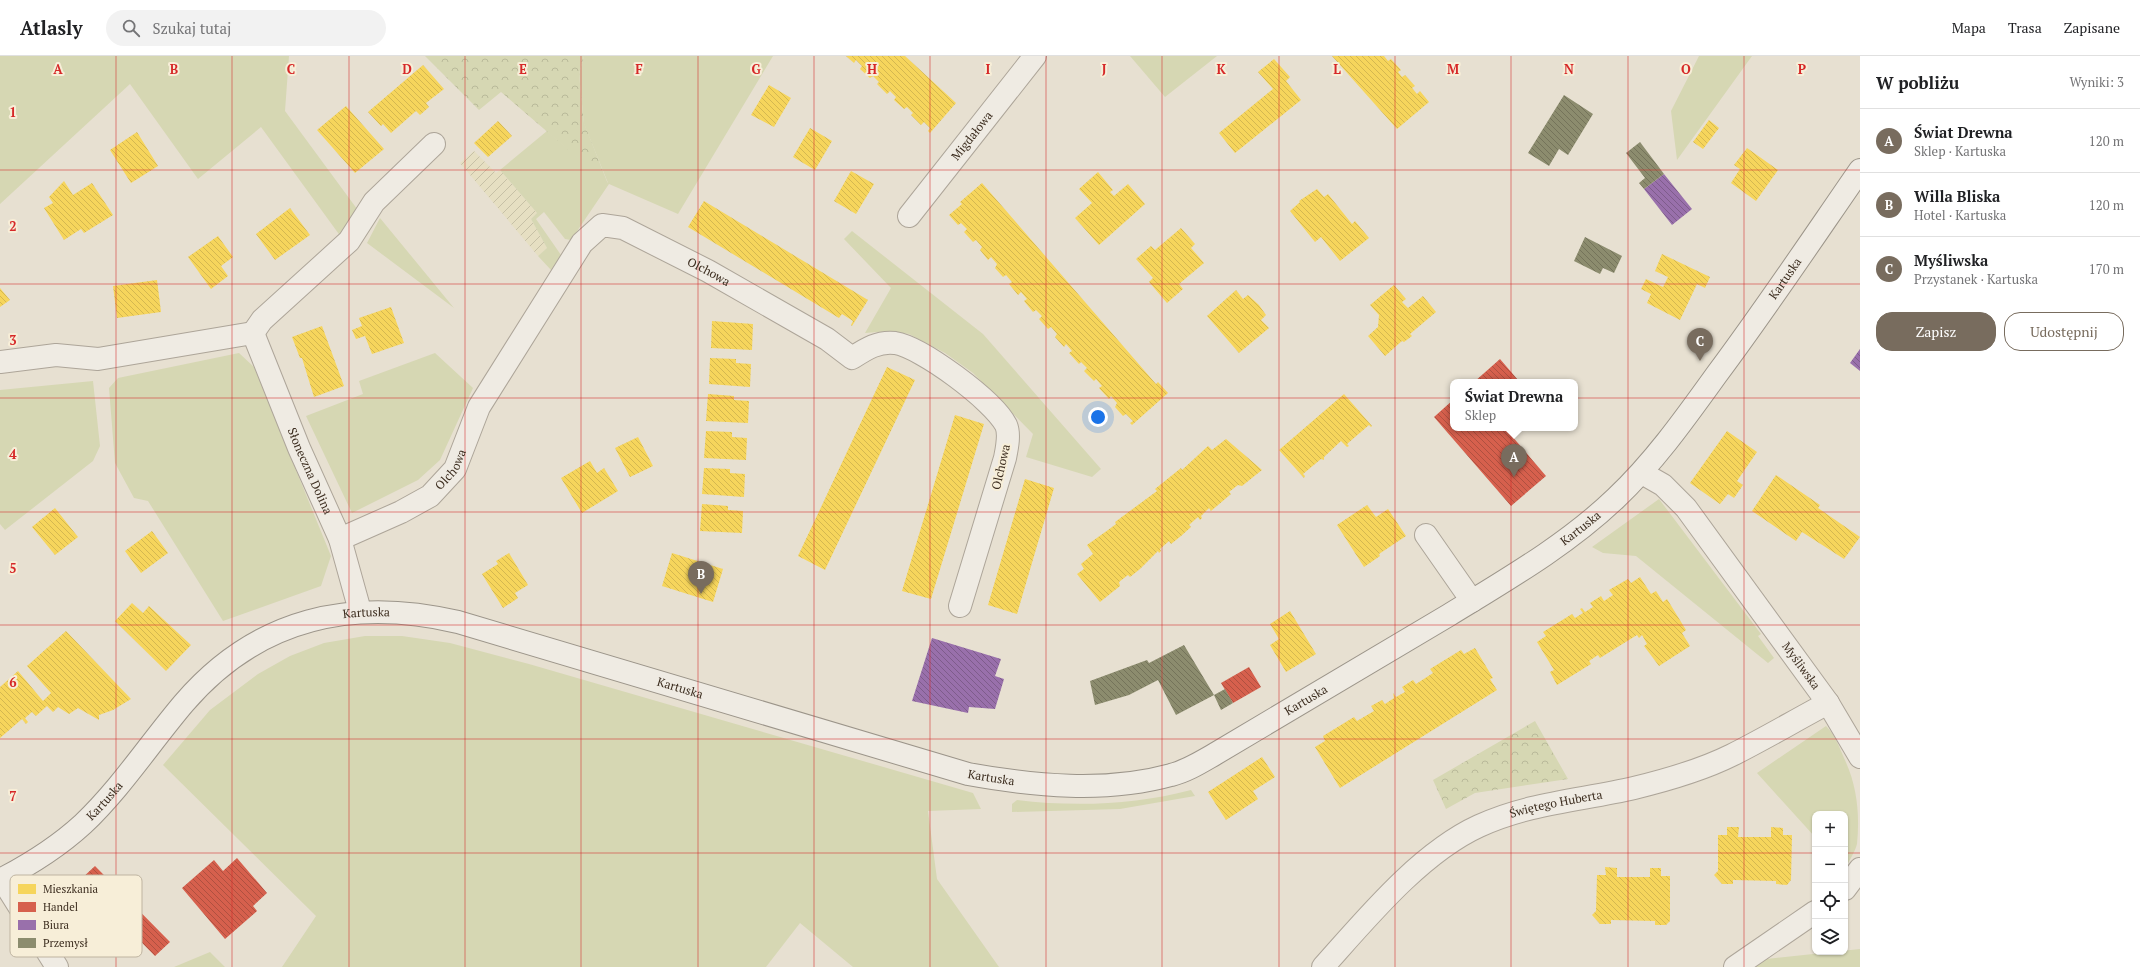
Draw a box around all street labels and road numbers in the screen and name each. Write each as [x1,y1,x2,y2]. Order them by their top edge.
street label: Migdałowa [948,108,996,163]
street label: Olchowa [685,254,733,289]
street label: Kartuska [1765,255,1804,302]
street label: Słoneczna Dolina [285,425,336,516]
street label: Olchowa [988,443,1013,491]
street label: Olchowa [432,447,469,493]
street label: Kartuska [1557,507,1604,548]
street label: Kartuska [342,604,390,621]
street label: Myśliwska [1779,639,1824,692]
street label: Kartuska [655,674,705,702]
street label: Kartuska [1282,681,1330,718]
street label: Kartuska [967,766,1016,788]
street label: Kartuska [83,778,126,823]
street label: Świętego Huberta [1507,787,1603,821]

